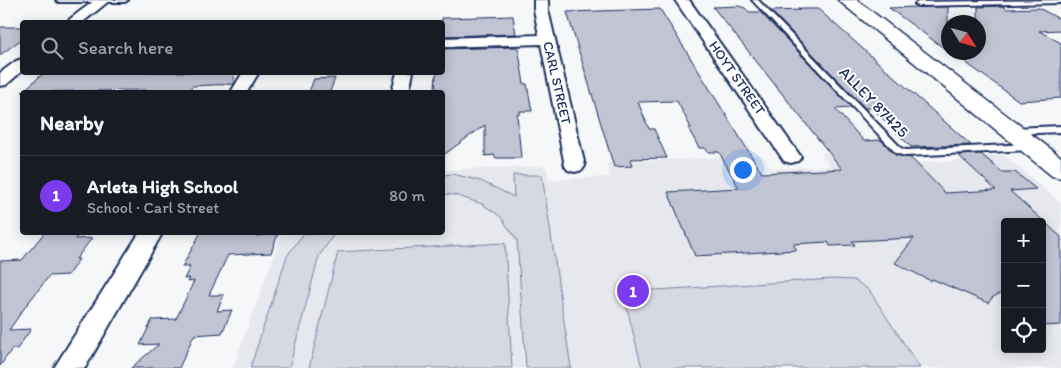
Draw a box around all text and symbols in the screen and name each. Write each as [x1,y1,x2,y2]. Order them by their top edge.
north arrow [941,15,986,60]
search box [20,20,445,75]
icon: search [38,34,66,62]
text: Search here [78,36,173,59]
street label: HOYT STREET [705,38,769,118]
street label: CARL STREET [539,40,575,126]
street label: ALLEY 87425 [835,63,913,141]
text: Nearby [40,110,104,135]
your location [730,157,756,183]
text: Arleta High School [87,175,238,198]
text: 1 [52,186,60,205]
text: 80 m [389,186,425,205]
text: School · Carl Street [87,198,219,217]
map controls [1001,218,1046,353]
button: + [1001,218,1046,263]
button: − [1001,263,1046,308]
pin: 1 [617,272,649,310]
button: locate [1001,308,1046,353]

